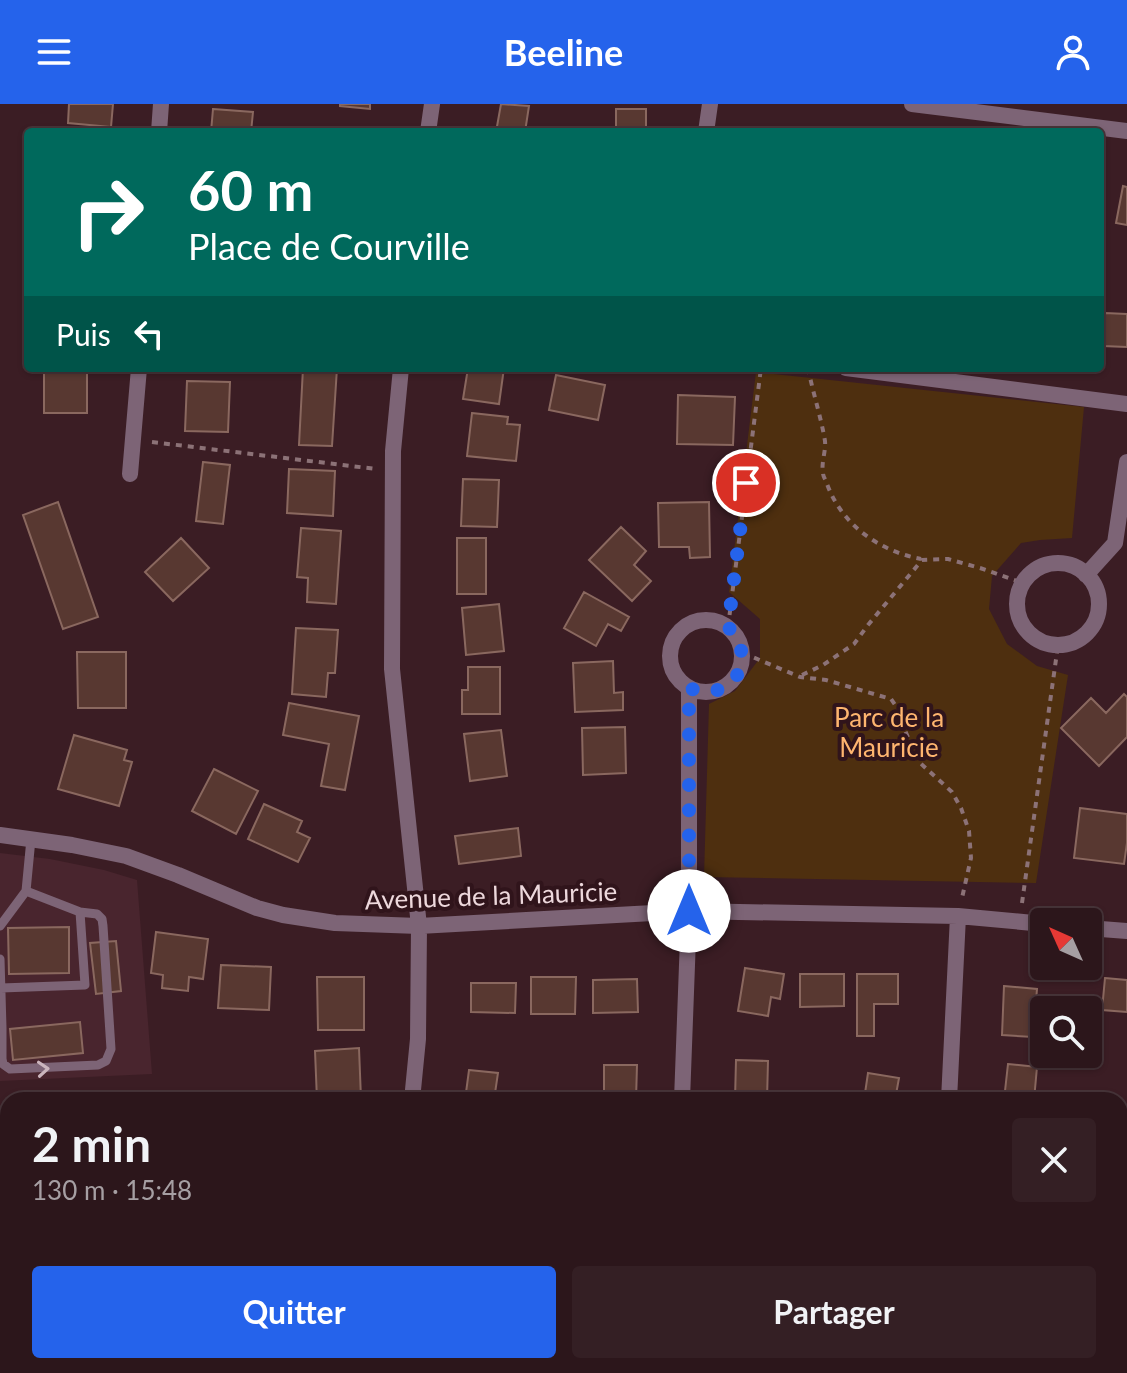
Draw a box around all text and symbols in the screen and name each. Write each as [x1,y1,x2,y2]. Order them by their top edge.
icon: menu [32,30,76,74]
text: Beeline [504,30,623,74]
icon: person [1051,30,1095,74]
text: 60 m [188,156,313,223]
icon: right [56,160,160,264]
text: Place de Courville [188,224,470,268]
icon: left [127,312,171,356]
text: Puis [56,316,111,352]
pin [712,449,780,517]
icon: arrive [724,461,768,505]
park label: Parc de la Mauricie [834,701,944,763]
position arrow [647,869,731,953]
street label: Avenue de la Mauricie [364,875,618,915]
north arrow [1030,908,1102,980]
map controls [1030,908,1102,1068]
button: search [1030,996,1102,1068]
one-way arrow [37,1060,50,1077]
text: 2 min [32,1115,151,1172]
button: close [1012,1118,1096,1202]
text: 130 m · 15:48 [32,1174,192,1206]
button: Quitter [32,1266,556,1358]
button: Partager [572,1266,1096,1358]

